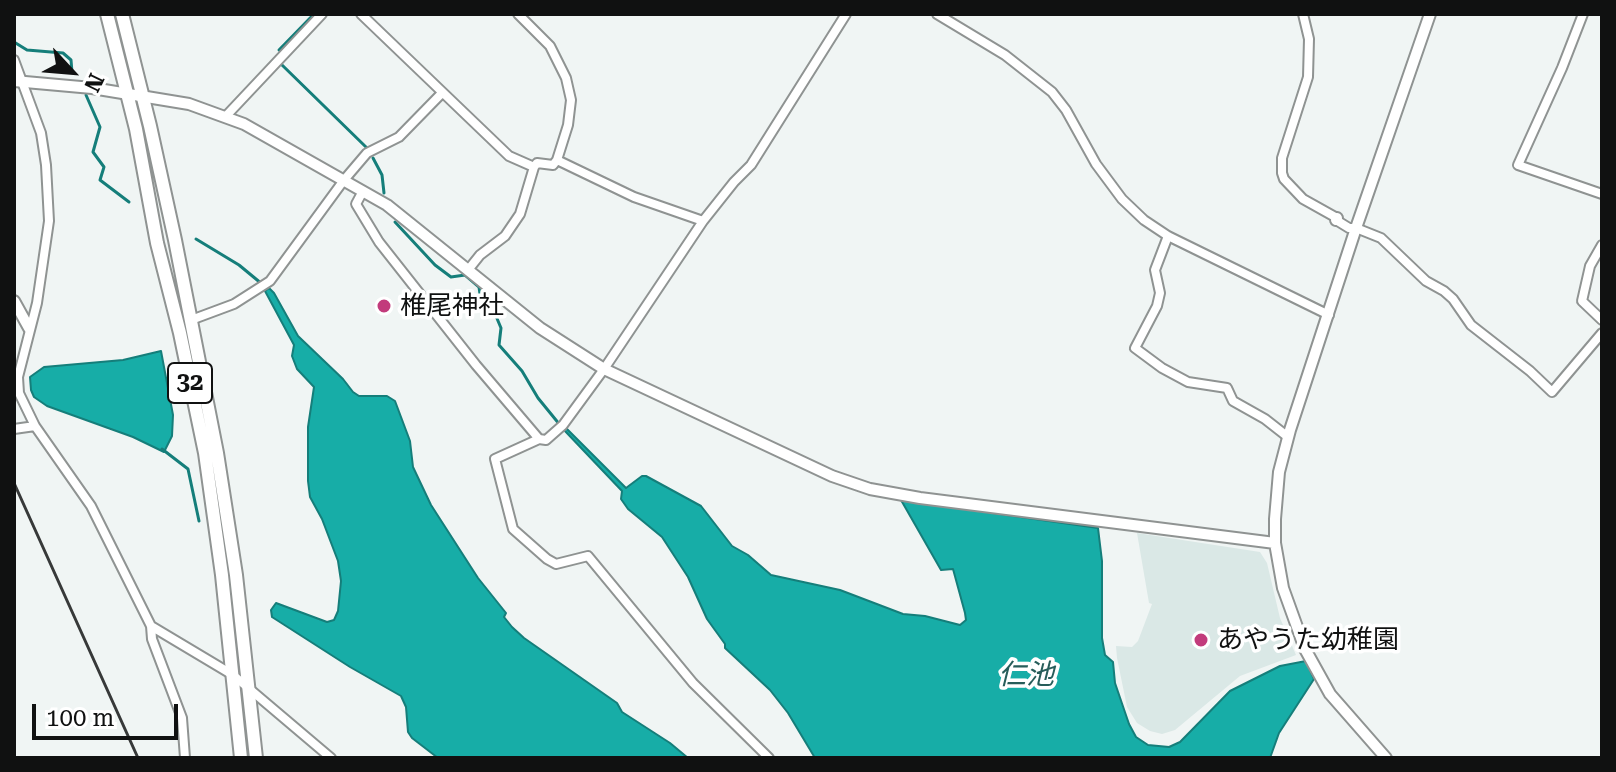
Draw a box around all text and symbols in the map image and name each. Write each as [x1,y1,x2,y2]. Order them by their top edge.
north arrow [32,32,112,112]
text: N [79,70,109,96]
place label: 椎尾神社 [400,290,504,322]
marker: 椎尾神社 [375,297,393,315]
road number: 32 [168,363,212,403]
place label: あやうた幼稚園 [1217,624,1399,656]
marker: あやうた幼稚園 [1192,631,1210,649]
water label: 仁池 [998,659,1054,693]
scale bar [36,688,182,738]
text: 100 m [46,704,114,732]

